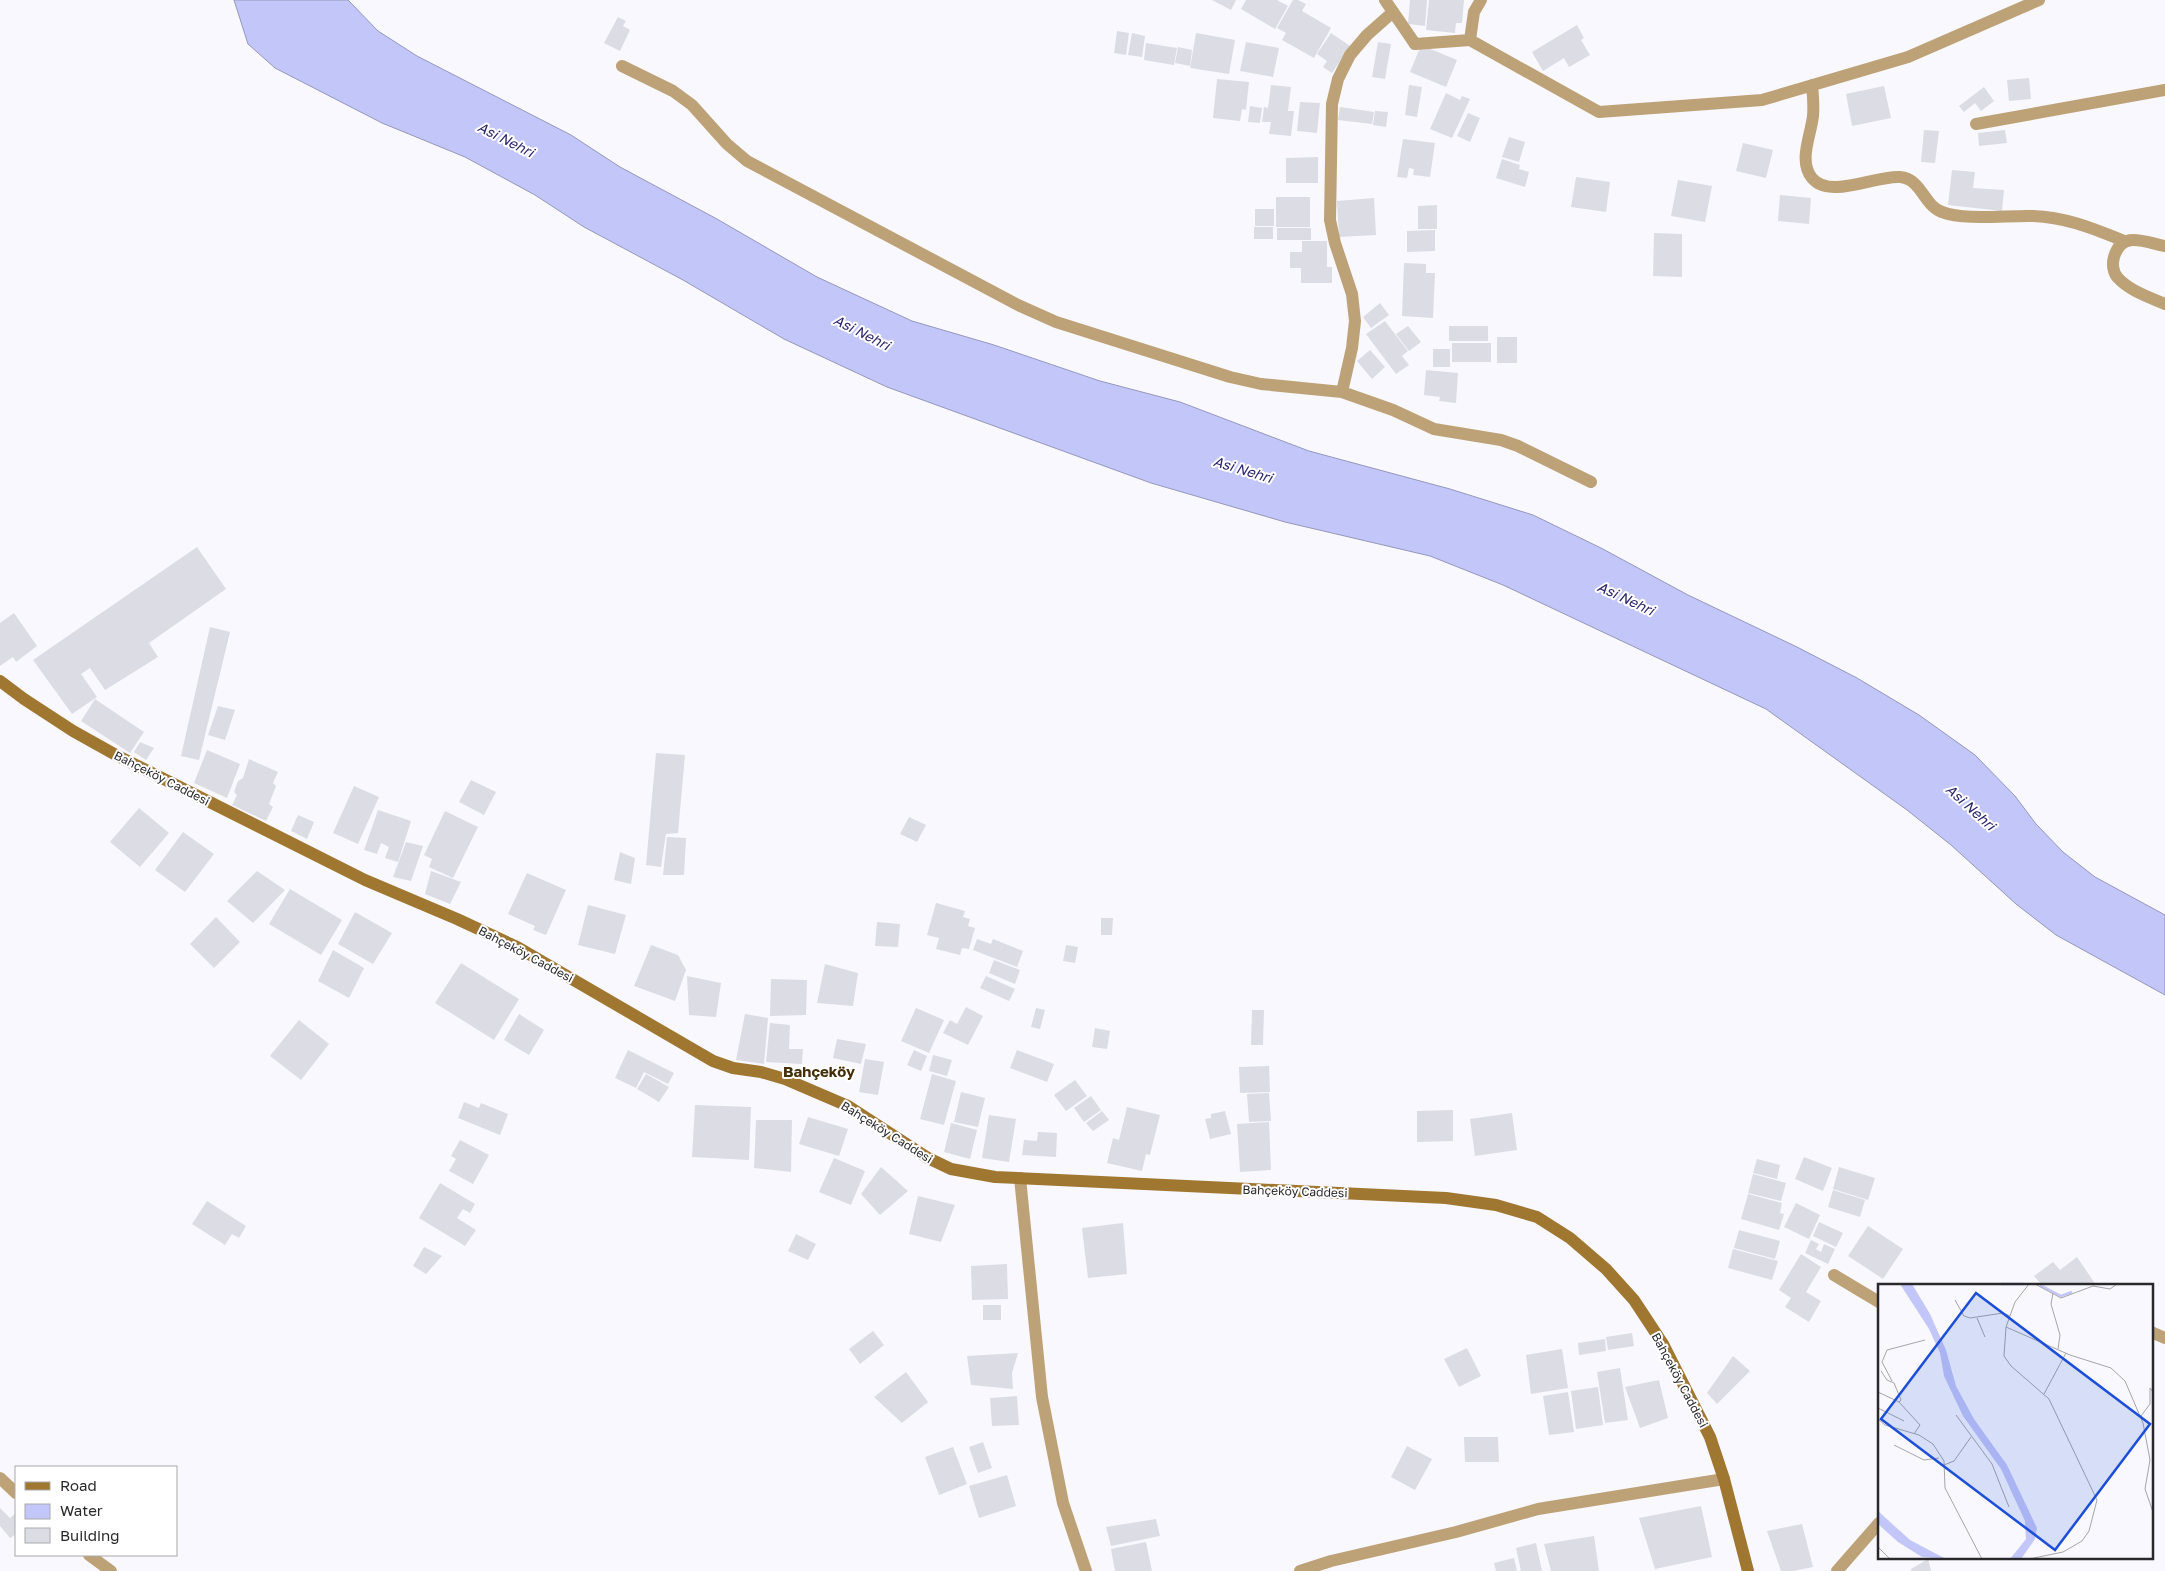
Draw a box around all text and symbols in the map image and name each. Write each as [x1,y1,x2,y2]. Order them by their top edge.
water label: Asi Nehri [475,118,539,161]
water label: Asi Nehri [831,311,895,354]
water label: Asi Nehri [1212,452,1277,487]
water label: Asi Nehri [1595,577,1659,619]
street label: Bahçeköy Caddesi [112,747,212,809]
water label: Asi Nehri [1943,780,2001,835]
street label: Bahçeköy Caddesi [476,923,576,985]
district label: Bahçeköy [783,1062,855,1080]
street label: Bahçeköy Caddesi [838,1098,936,1166]
street label: Bahçeköy Caddesi [1242,1182,1348,1200]
inset map [1878,1284,2152,1558]
street label: Bahçeköy Caddesi [1649,1330,1711,1430]
legend [15,1466,178,1556]
text: Road [60,1476,97,1494]
text: Water [60,1501,103,1519]
text: Building [60,1526,120,1544]

